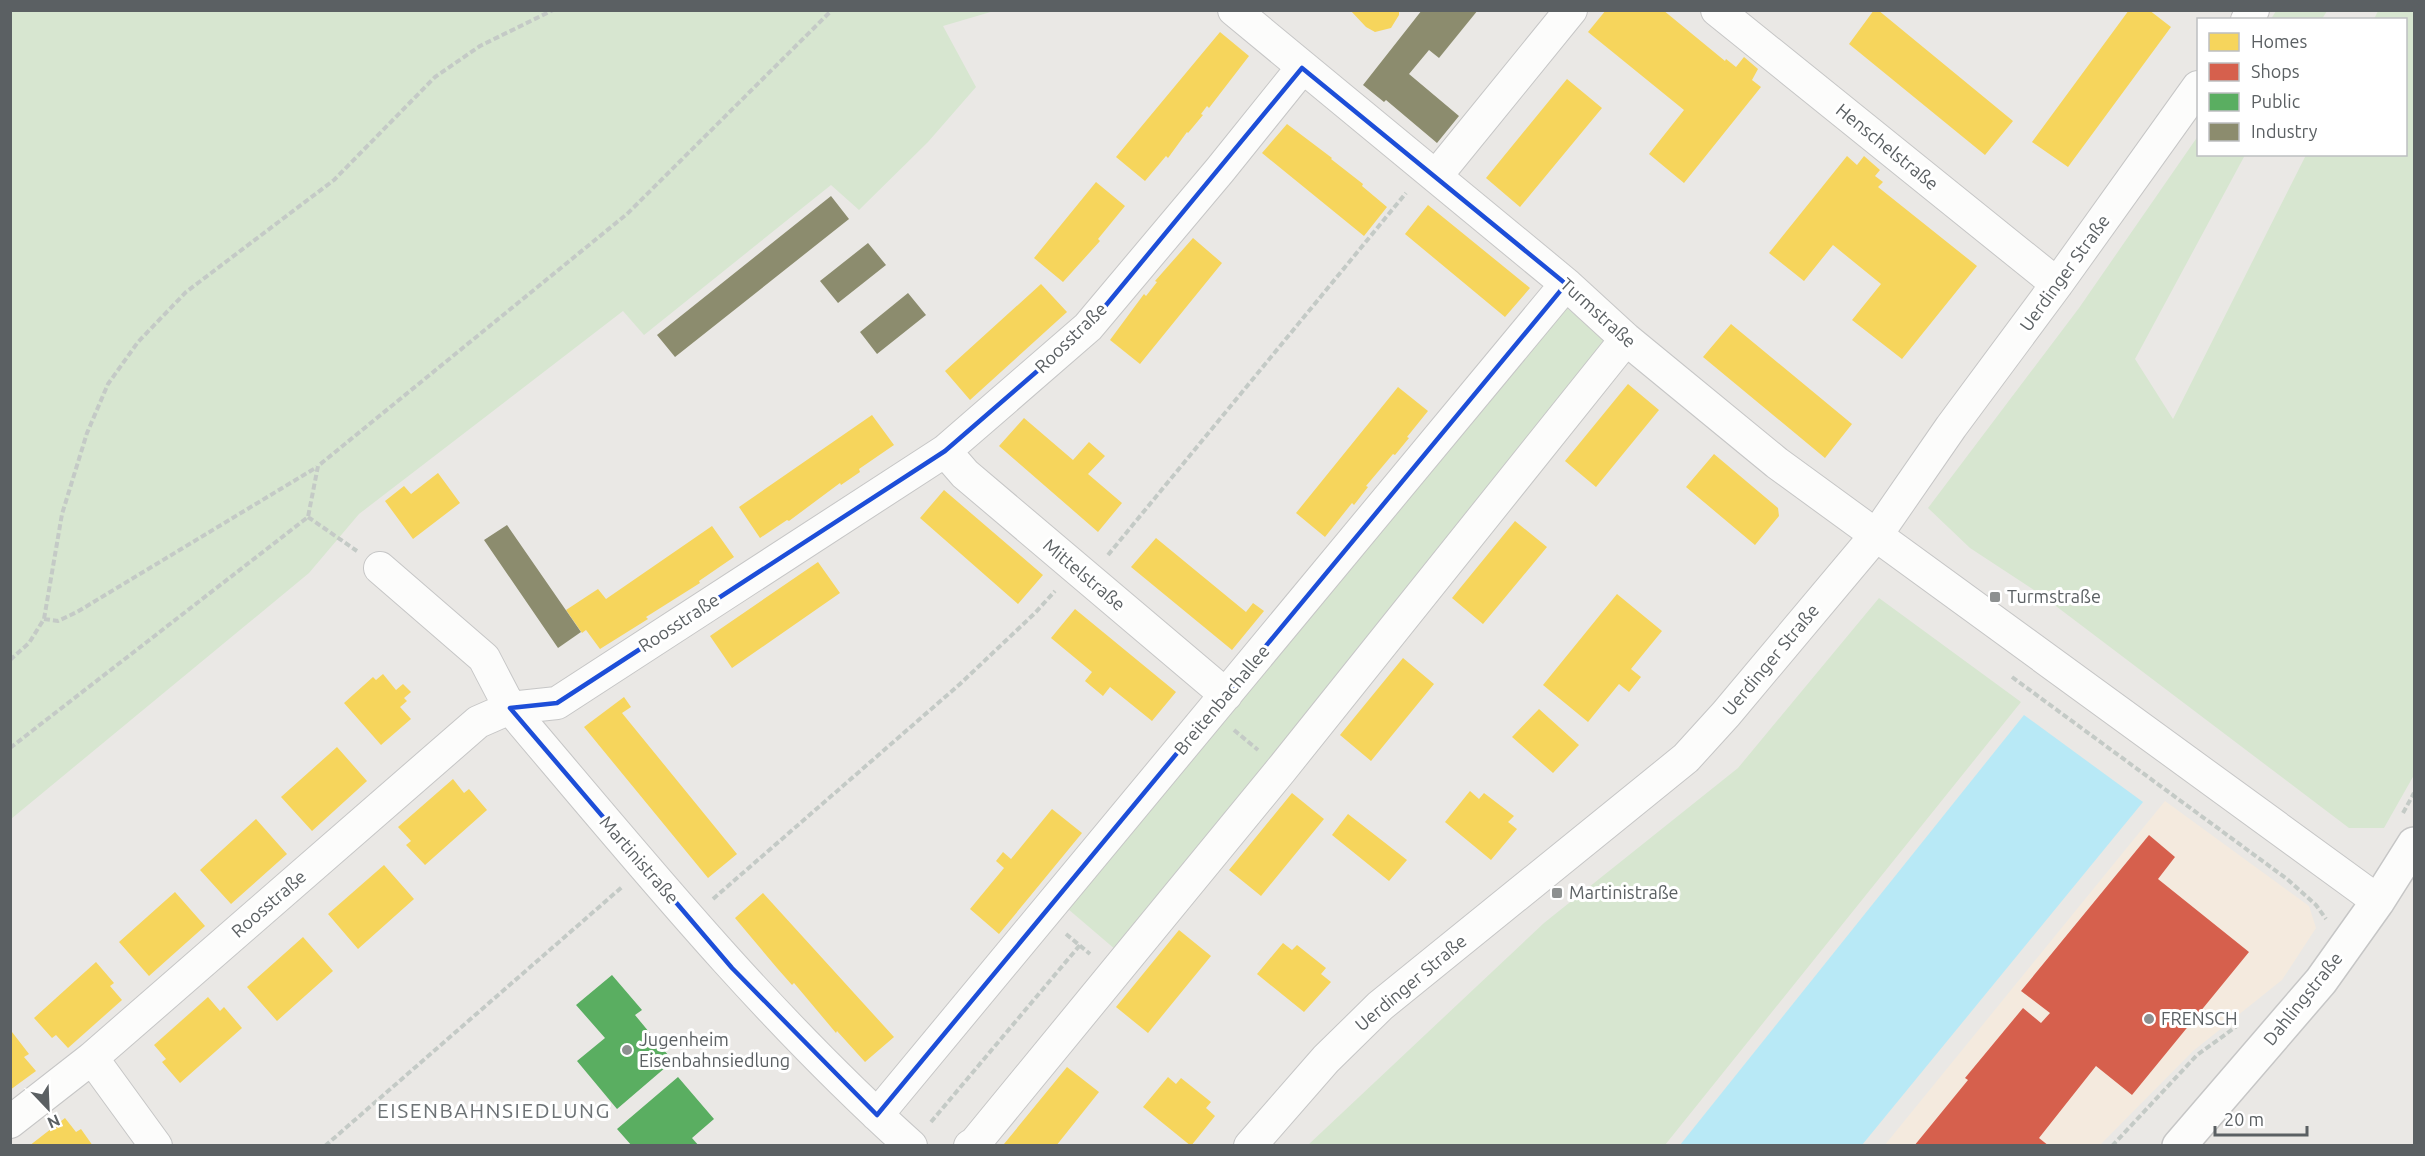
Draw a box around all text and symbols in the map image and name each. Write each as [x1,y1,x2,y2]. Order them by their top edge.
legend [2197,18,2407,156]
text: Homes [2251,31,2308,51]
text: Shops [2251,61,2300,81]
text: Public [2251,91,2300,111]
street label: Henschelstraße [1833,99,1943,194]
text: Industry [2251,121,2318,141]
street label: Uerdinger Straße [2015,210,2113,334]
street label: Turmstraße [1557,273,1640,351]
street label: Roosstraße [1030,298,1110,376]
street label: Mittelstraße [1040,534,1130,614]
place label: Turmstraße [2007,586,2101,606]
street label: Roosstraße [635,589,722,656]
marker: Turmstraße [1988,590,2002,604]
street label: Uerdinger Straße [1718,600,1823,719]
street label: Breitenbachallee [1170,641,1273,758]
street label: Martinistraße [596,811,683,907]
street label: Roosstraße [227,866,310,941]
place label: Martinistraße [1569,882,1679,902]
marker: Martinistraße [1550,886,1564,900]
street label: Uerdinger Straße [1351,930,1470,1035]
street label: Dahlingstraße [2259,948,2346,1049]
place label: FRENSCH [2161,1008,2238,1028]
marker: FRENSCH [2142,1012,2156,1026]
place label: Jugenheim Eisenbahnsiedlung [639,1029,790,1070]
marker: Jugenheim Eisenbahnsiedlung [620,1043,634,1057]
north arrow [18,1078,78,1138]
district label: EISENBAHNSIEDLUNG [377,1098,611,1122]
scale bar [2215,1099,2306,1137]
text: 20 m [2224,1109,2264,1129]
text: N [45,1111,63,1132]

